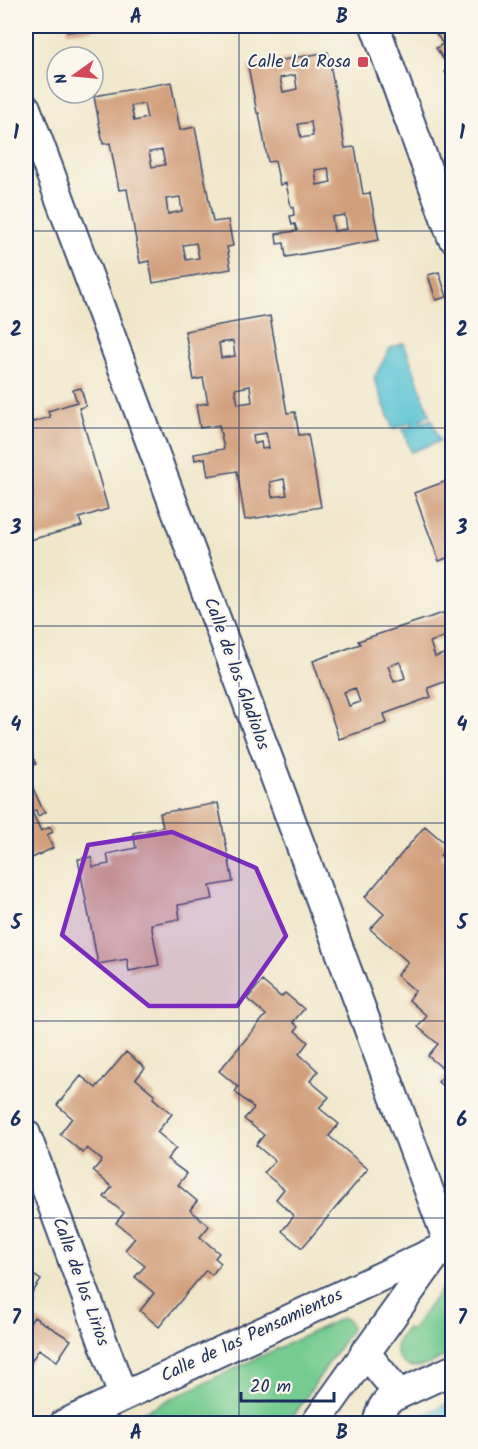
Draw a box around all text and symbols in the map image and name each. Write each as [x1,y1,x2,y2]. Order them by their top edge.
text: A [130,2,142,34]
text: B [336,2,348,34]
north arrow [45,45,105,105]
place label: Calle La Rosa [247,48,351,77]
marker: Calle La Rosa [356,55,370,69]
text: N [49,70,75,87]
text: 1 [13,118,19,150]
text: 1 [459,118,465,150]
text: 2 [10,315,22,347]
text: 2 [456,315,468,347]
text: 3 [10,513,22,545]
text: 3 [456,513,468,545]
street label: Calle de los Gladiolos [195,594,277,755]
text: 4 [11,710,22,742]
text: 4 [457,710,468,742]
text: 5 [10,908,23,940]
text: 5 [456,908,469,940]
text: 6 [11,1105,22,1137]
text: 6 [457,1105,468,1137]
street label: Calle de los Lirios [43,1213,117,1351]
street label: Calle de las Pensamientos [156,1281,348,1391]
text: 7 [11,1303,21,1335]
text: 7 [457,1303,467,1335]
scale bar [241,1365,334,1403]
text: 20 m [250,1373,291,1402]
text: A [130,1418,142,1449]
text: B [336,1418,348,1449]

